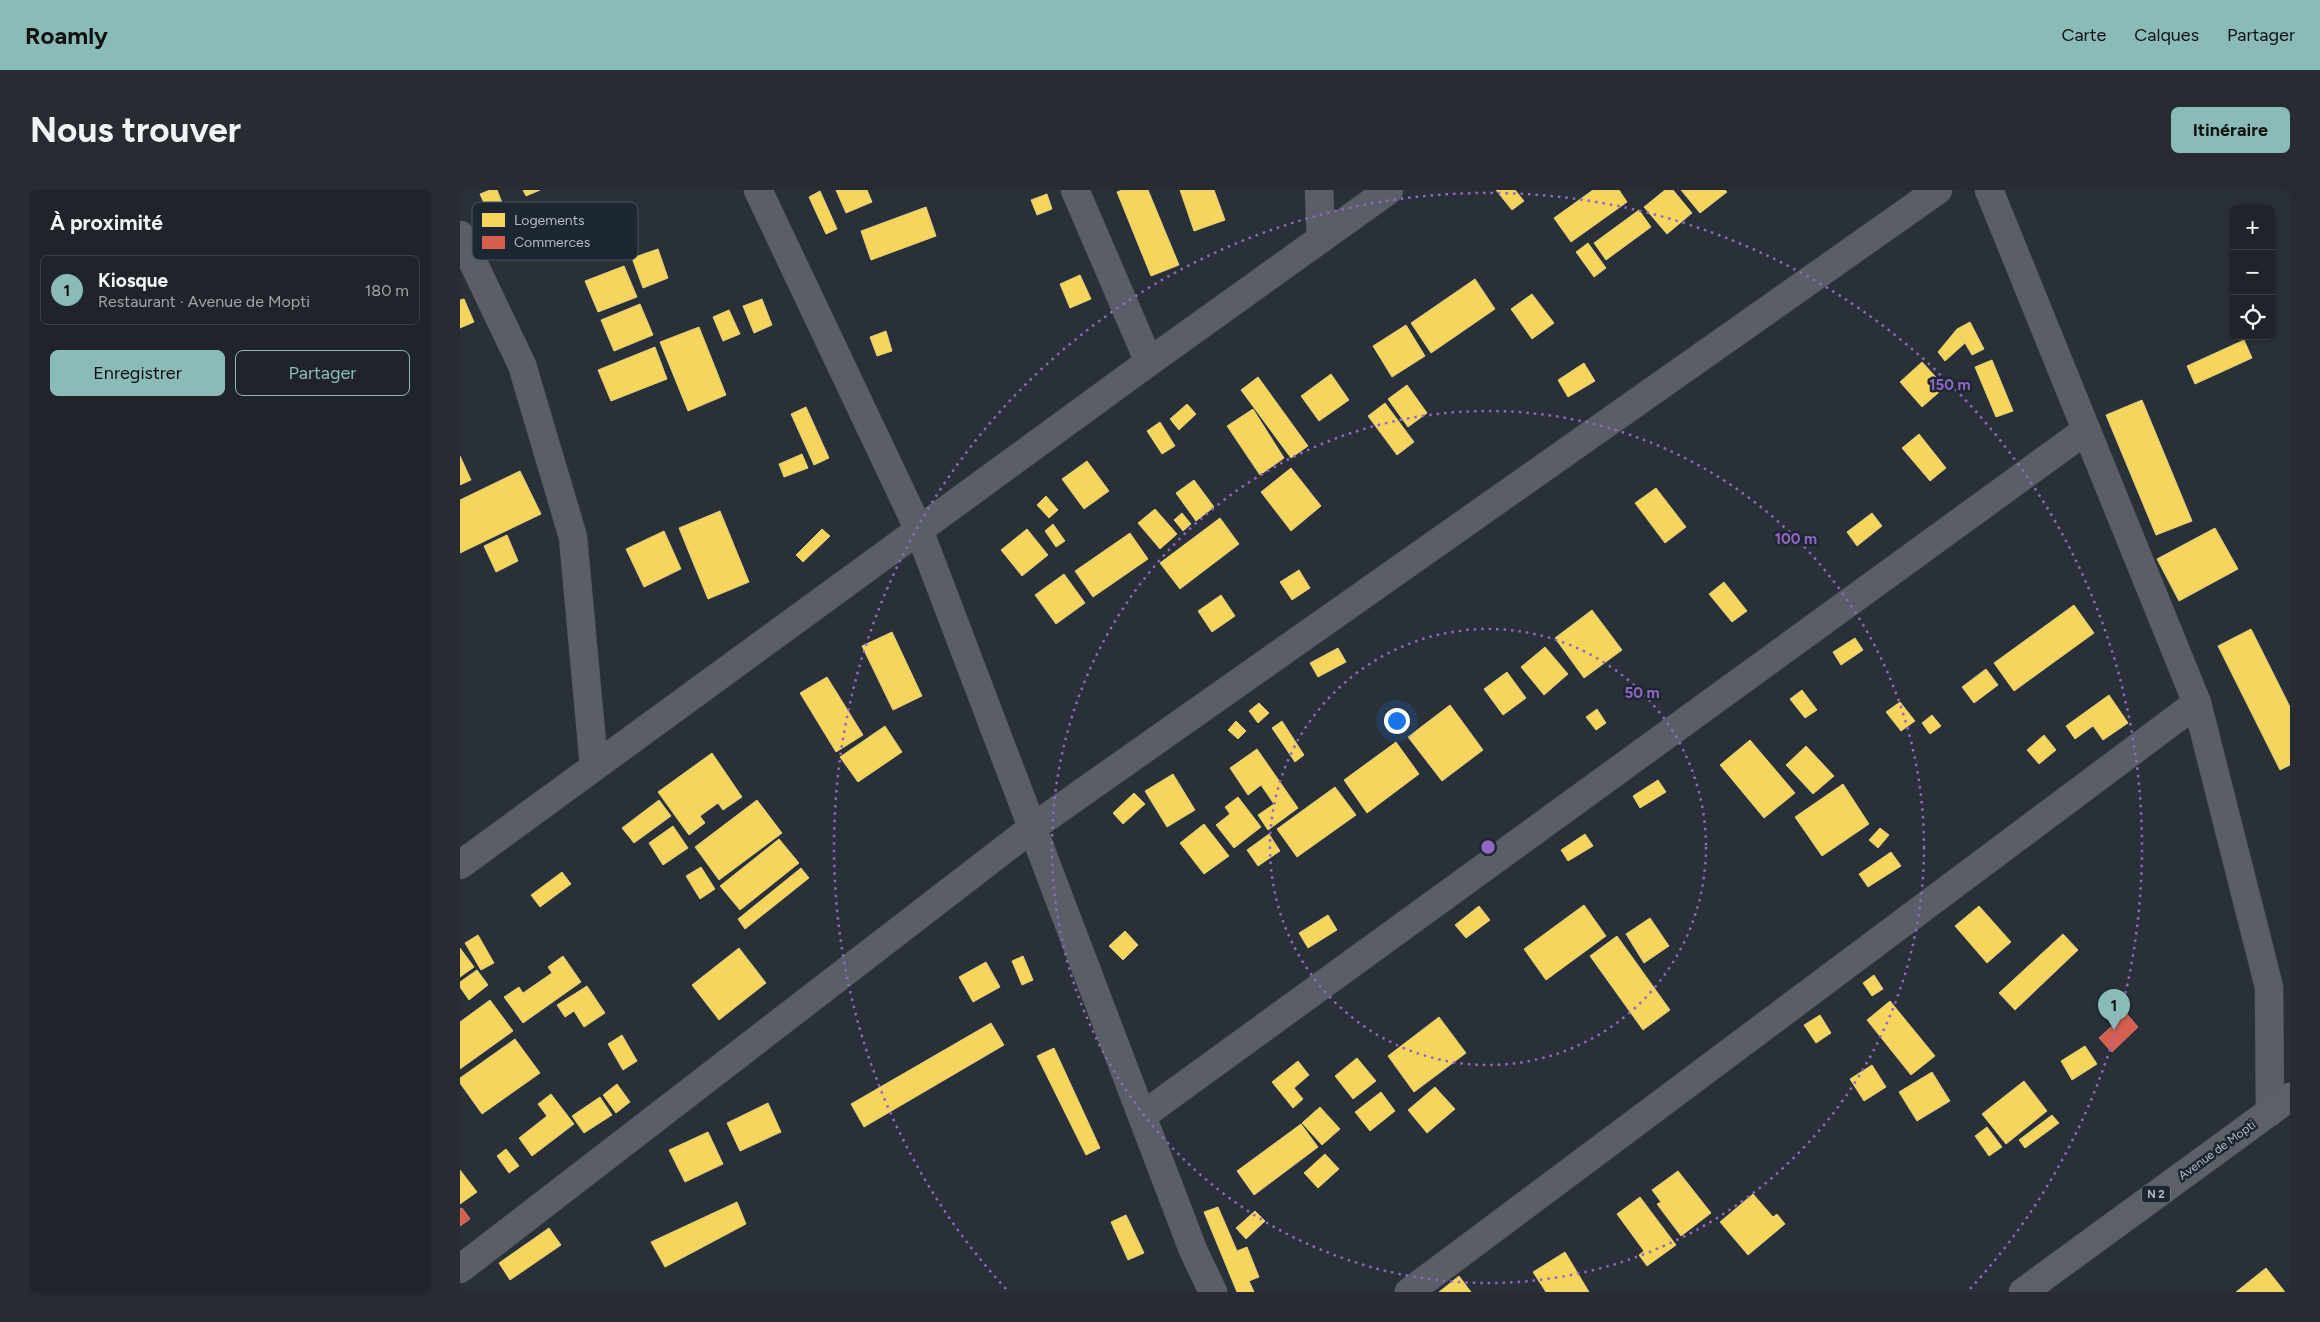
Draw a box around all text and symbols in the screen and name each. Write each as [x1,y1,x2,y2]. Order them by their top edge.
text: Roamly [25,21,108,50]
text: Carte [2061,24,2106,46]
text: Calques [2134,24,2199,46]
text: Partager [2227,24,2295,46]
button: Itinéraire [2171,107,2290,153]
text: Nous trouver [30,109,241,151]
legend [472,202,638,260]
map controls [2230,205,2275,340]
button: + [2230,205,2275,250]
text: À proximité [50,210,163,235]
text: Logements [514,212,584,229]
text: Commerces [514,234,590,251]
button: − [2230,250,2275,295]
text: Kiosque [98,269,168,292]
text: 1 [64,281,70,300]
text: 180 m [365,281,409,300]
text: Restaurant · Avenue de Mopti [98,292,310,311]
button: locate [2230,295,2275,340]
button: Enregistrer [50,350,225,396]
button: Partager [235,350,410,396]
text: 150 m [1929,376,1971,394]
text: 100 m [1775,530,1817,548]
text: 50 m [1624,684,1660,702]
your location [1384,708,1410,734]
centre of rings [1479,838,1497,856]
pin: 1 [2098,989,2130,1030]
street label: Avenue de Mopti [2176,1117,2258,1183]
road number: N 2 [2142,1186,2170,1202]

